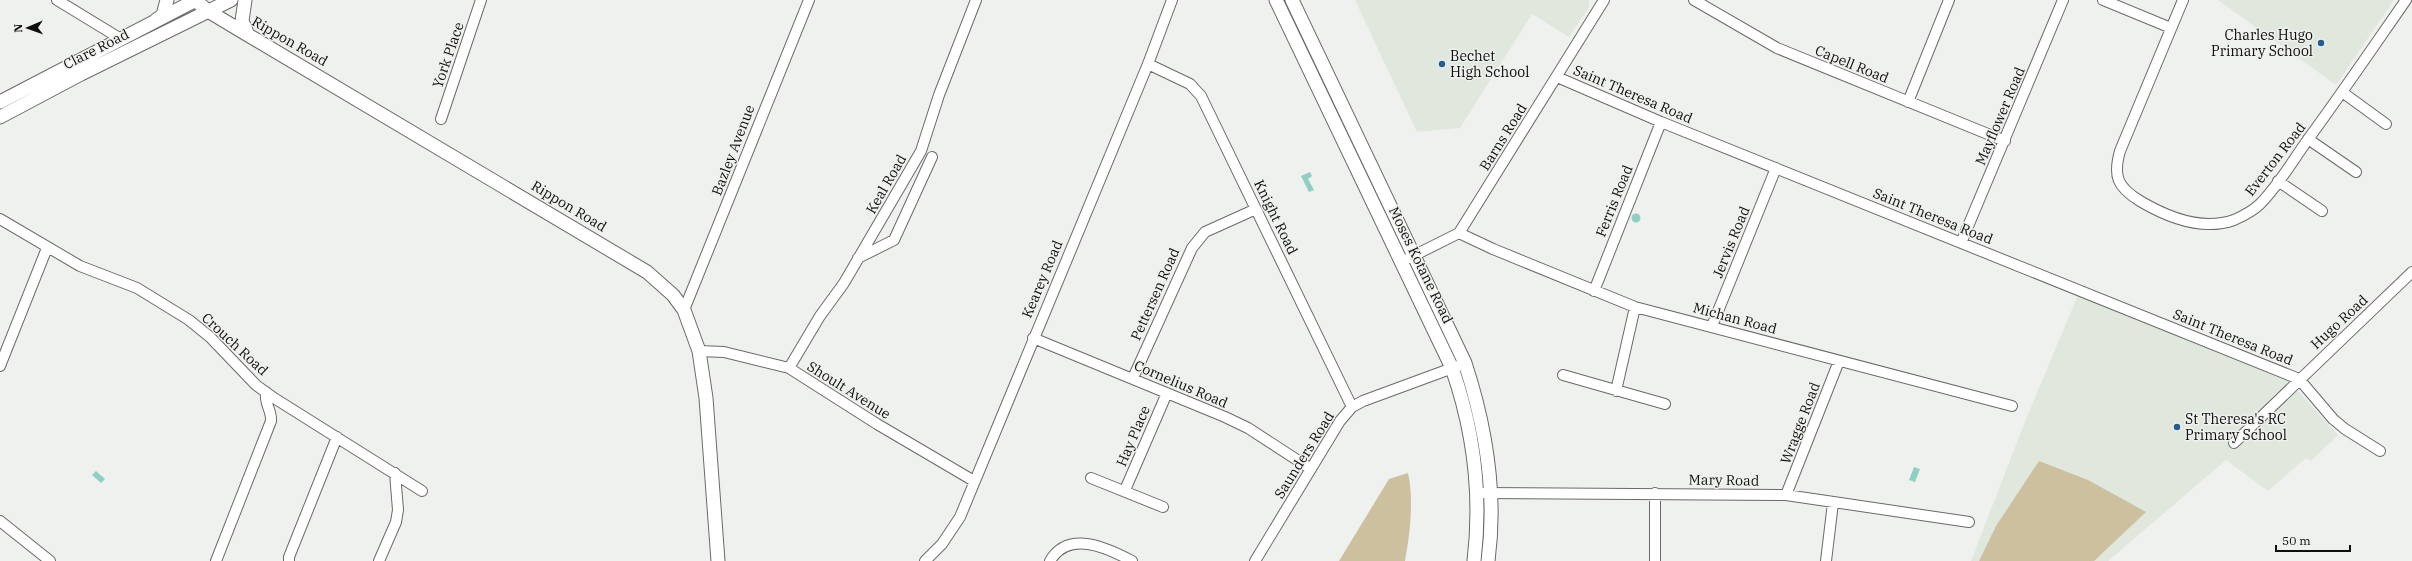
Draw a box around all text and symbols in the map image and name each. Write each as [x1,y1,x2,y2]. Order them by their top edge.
north arrow [8,8,48,48]
street label: Rippon Road [249,12,332,70]
street label: York Place [428,20,468,90]
text: N [11,23,25,33]
street label: Clare Road [60,25,132,73]
place label: Charles Hugo Primary School [2211,26,2313,60]
marker: Charles Hugo Primary School [2316,38,2326,48]
street label: Capell Road [1813,41,1892,87]
place label: Bechet High School [1450,47,1529,81]
marker: Bechet High School [1437,59,1447,69]
street label: Saint Theresa Road [1571,61,1696,127]
street label: Mayflower Road [1971,64,2029,168]
street label: Barns Road [1475,100,1531,174]
street label: Bazley Avenue [707,102,759,198]
street label: Everton Road [2241,118,2310,199]
street label: Keal Road [862,151,910,217]
street label: Ferris Road [1591,162,1637,240]
street label: Rippon Road [528,176,610,236]
street label: Knight Road [1250,177,1302,258]
street label: Saint Theresa Road [1870,184,1996,248]
street label: Jervis Road [1708,203,1754,280]
street label: Moses Kotane Road [1385,204,1457,327]
street label: Kearey Road [1018,237,1067,321]
street label: Pettersen Road [1127,245,1184,343]
street label: Hugo Road [2307,291,2372,353]
street label: Michan Road [1691,298,1779,338]
street label: Saint Theresa Road [2170,305,2296,369]
street label: Crouch Road [198,309,272,380]
street label: Cornelius Road [1131,356,1231,412]
street label: Shoult Avenue [804,357,894,423]
street label: Wragge Road [1776,379,1824,466]
street label: Hay Place [1112,403,1154,469]
street label: Saunders Road [1270,408,1338,502]
place label: St Theresa's RC Primary School [2185,410,2287,444]
marker: St Theresa's RC Primary School [2172,422,2182,432]
street label: Mary Road [1689,470,1760,490]
scale bar [2276,527,2350,553]
text: 50 m [2282,533,2311,548]

